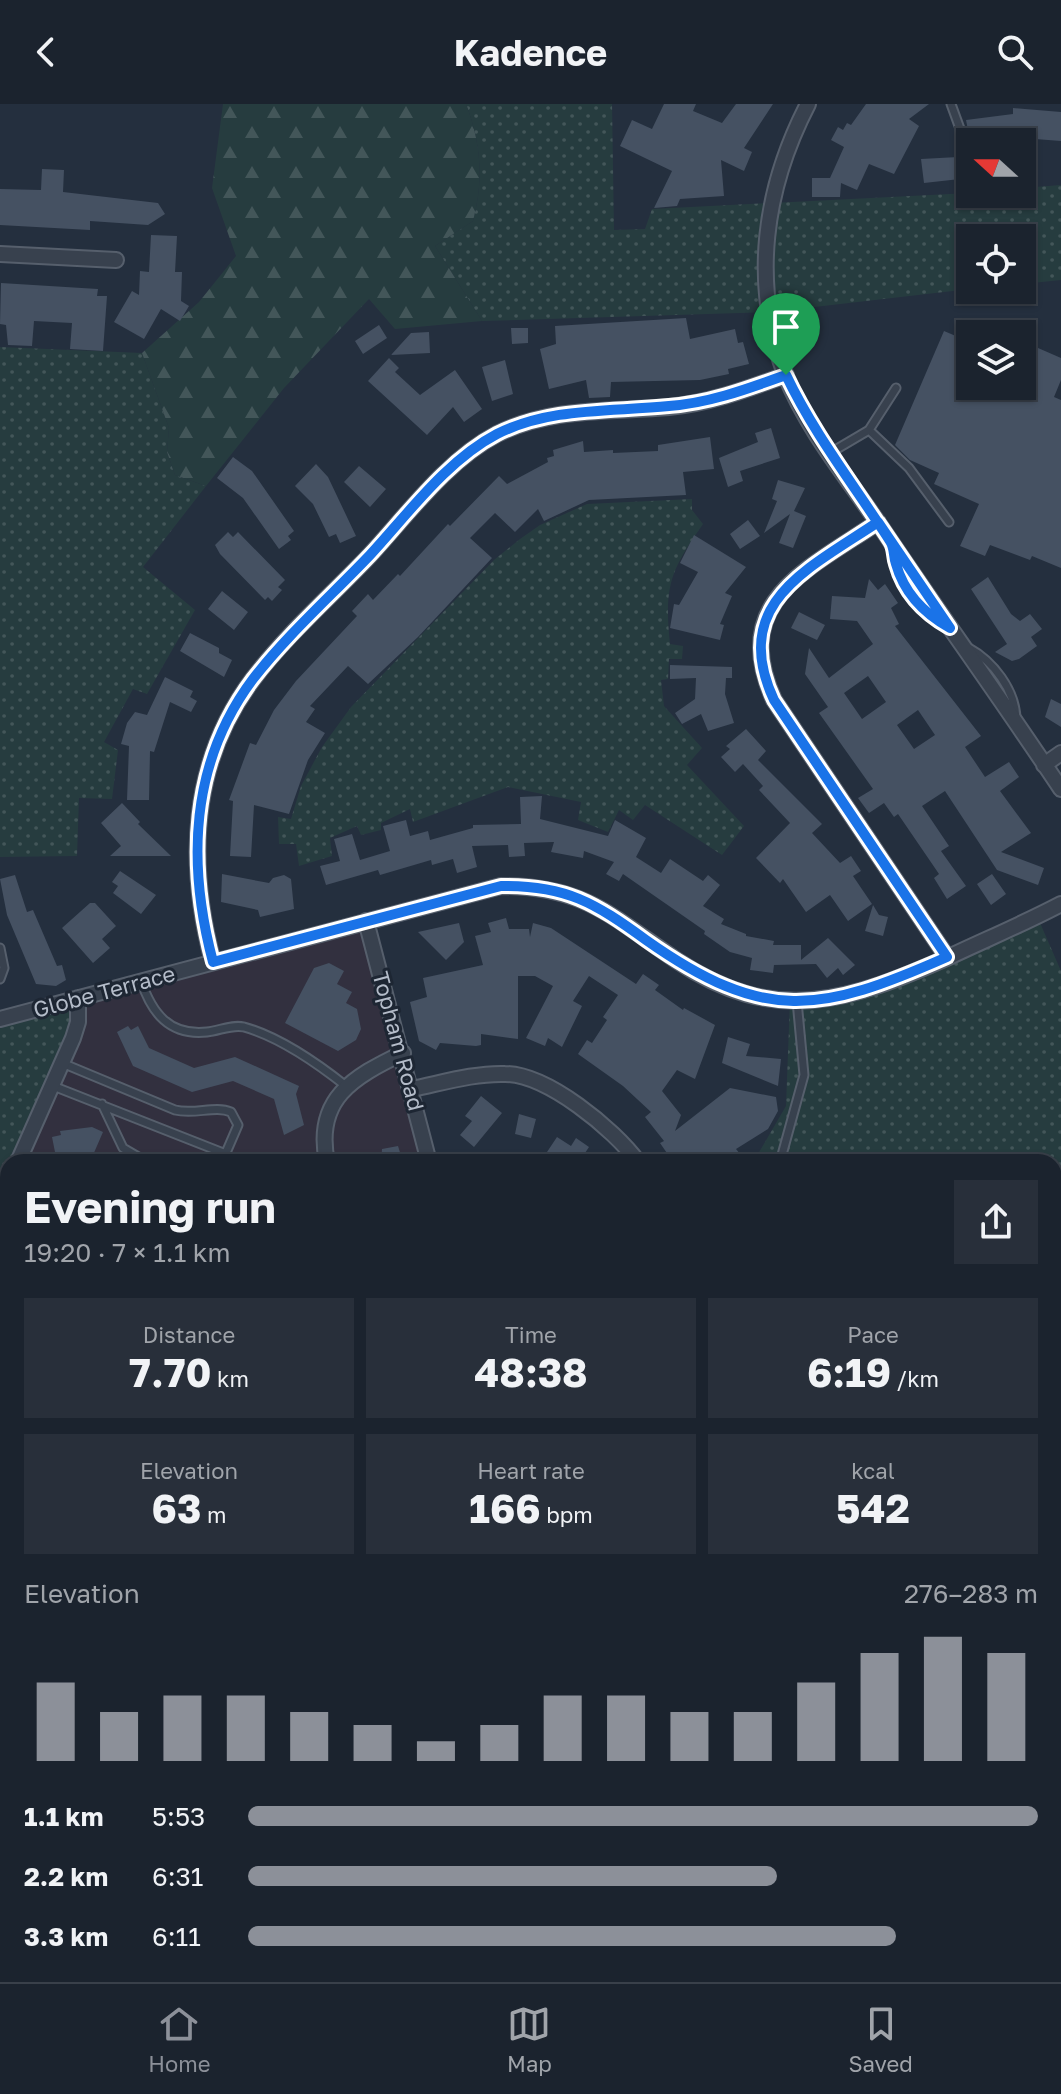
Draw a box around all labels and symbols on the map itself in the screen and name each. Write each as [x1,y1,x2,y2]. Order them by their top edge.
north arrow [956,128,1036,208]
pin [752,293,820,375]
street label: Globe Terrace [30,959,178,1023]
street label: Topham Road [367,968,431,1114]

